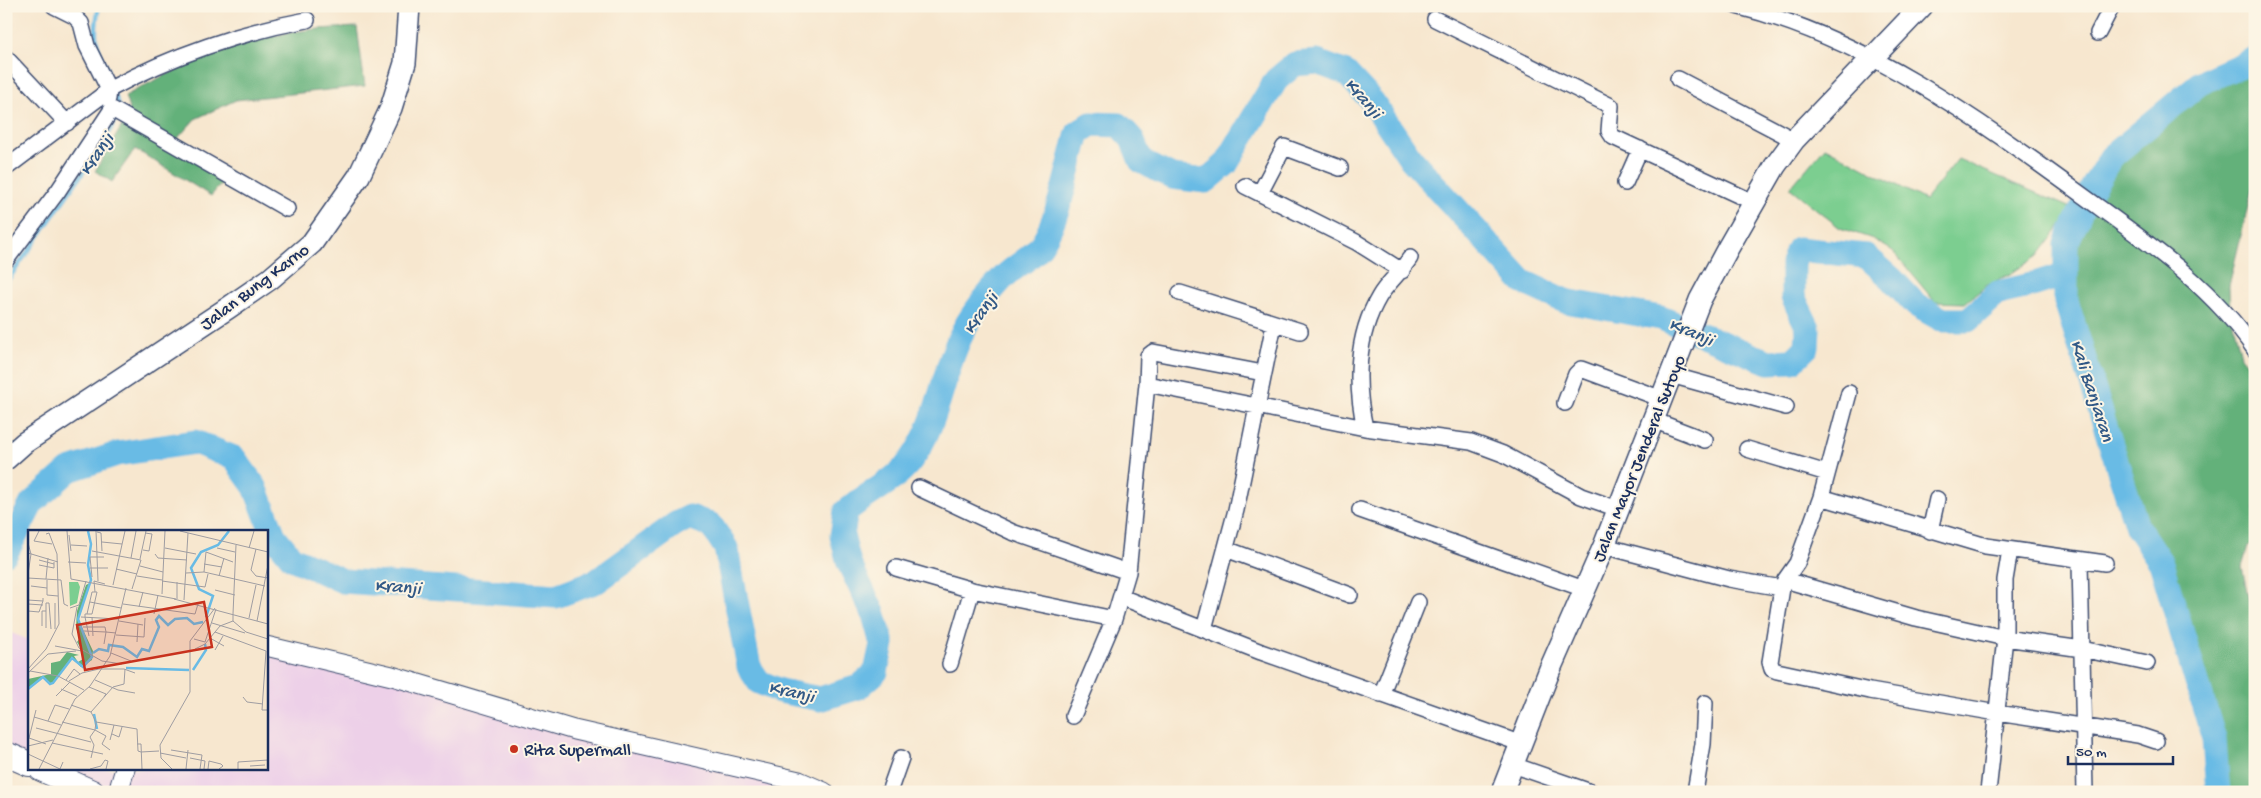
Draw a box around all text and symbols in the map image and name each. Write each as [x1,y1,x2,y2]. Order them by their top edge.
water label: Kranji [1338,74,1387,126]
water label: Kranji [75,128,121,181]
street label: Jalan Bung Karno [197,240,314,336]
water label: Kranji [959,287,1006,340]
water label: Kranji [1665,314,1718,354]
water label: Kali Banjaran [2063,337,2118,446]
street label: Jalan Mayor Jenderal Sutoyo [1589,352,1691,565]
inset map [28,530,268,770]
water label: Kranji [374,575,424,602]
water label: Kranji [766,677,818,710]
scale bar [2068,733,2174,765]
place label: Rita Supermall [524,741,631,762]
marker: Rita Supermall [508,743,520,755]
text: 50 m [2076,744,2107,762]

